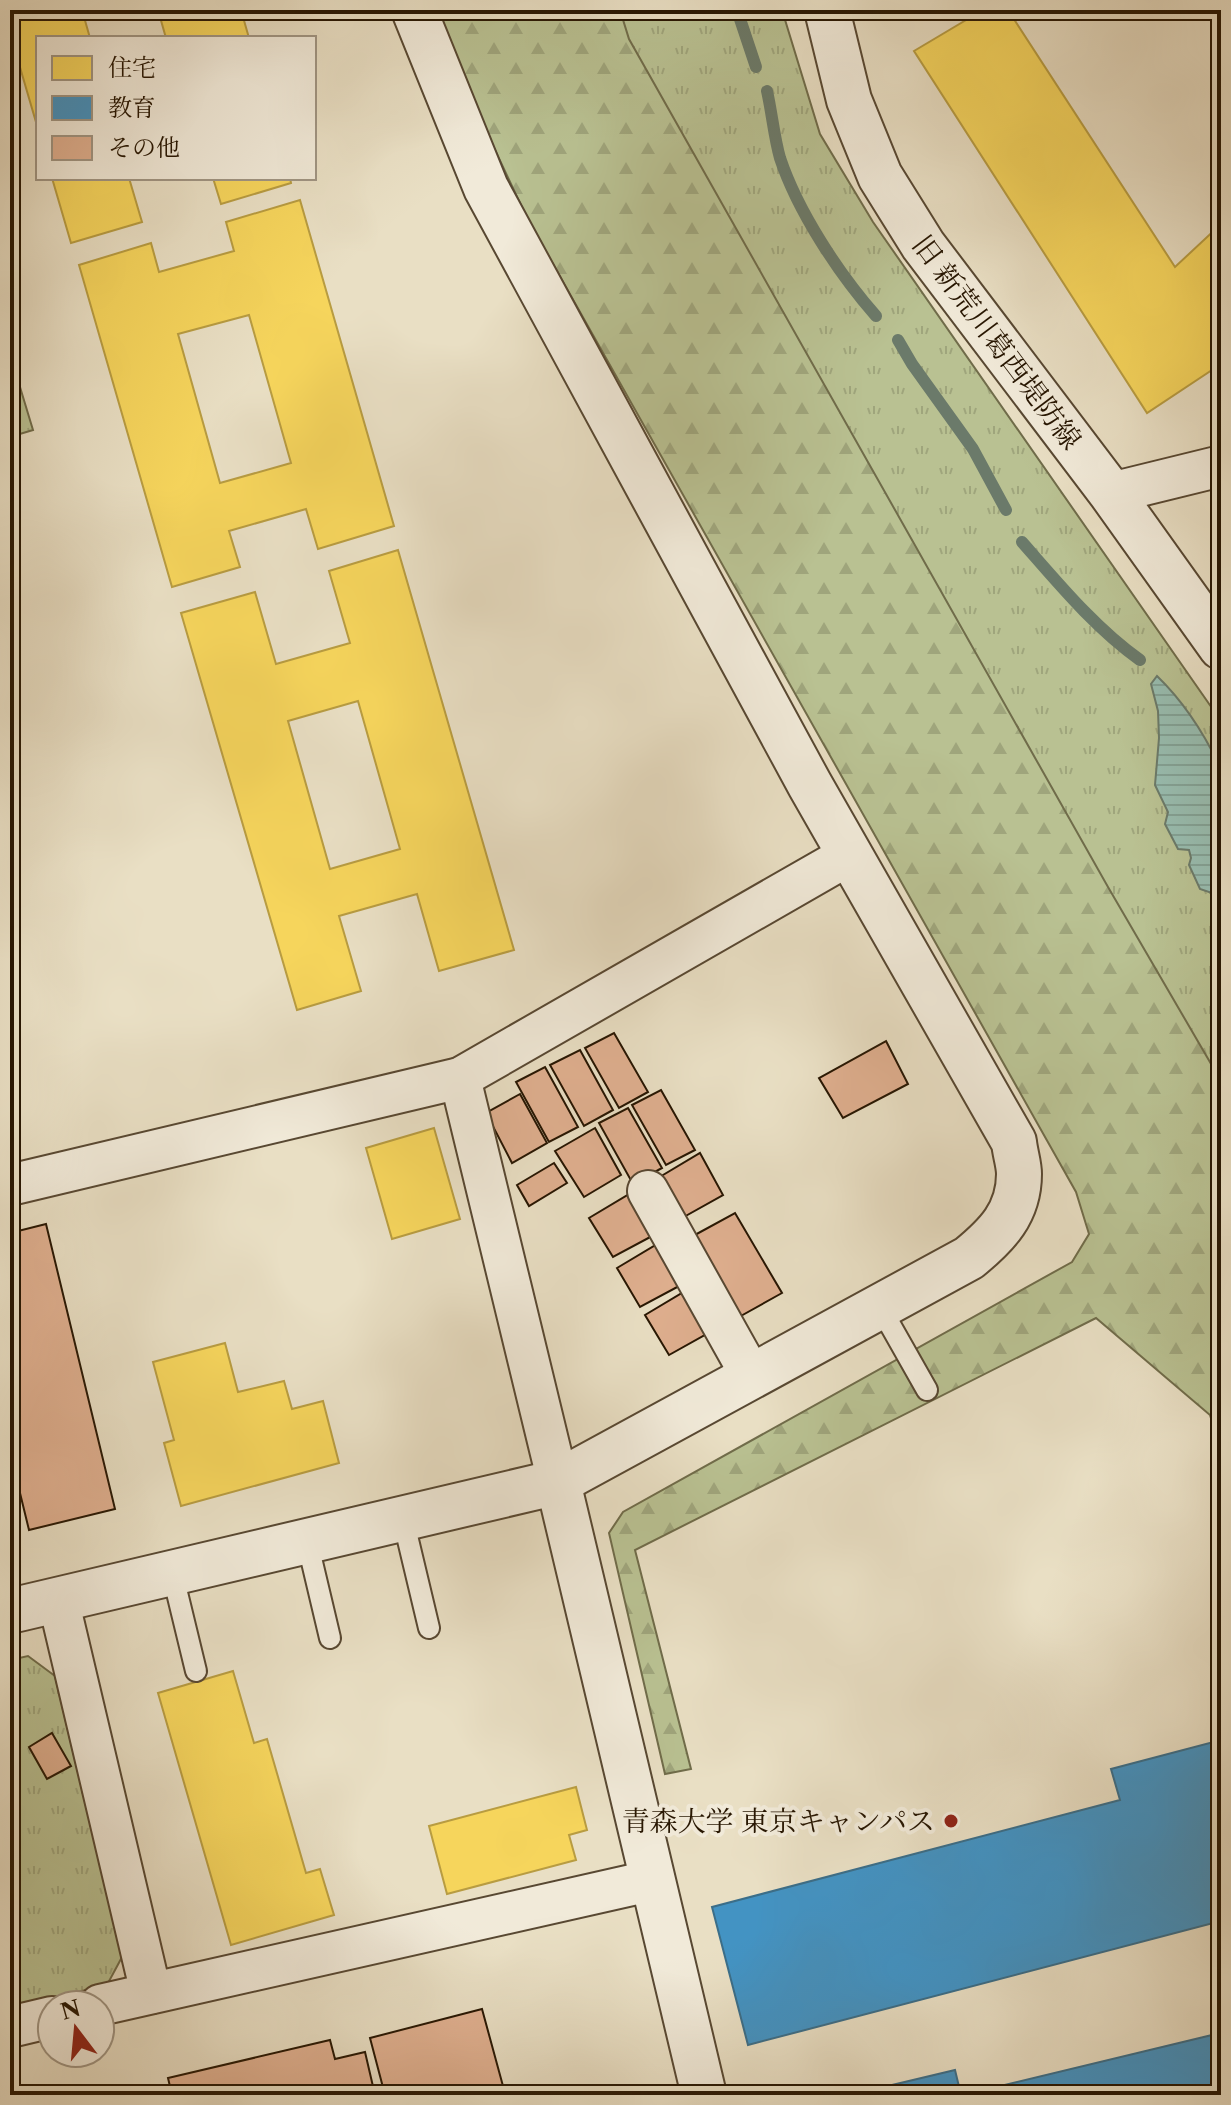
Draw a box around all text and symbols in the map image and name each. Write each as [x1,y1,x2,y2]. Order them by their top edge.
legend [36,36,316,180]
text: 住宅 [108,53,156,82]
text: 教育 [108,93,156,122]
text: その他 [108,133,180,162]
street label: 旧 新荒川葛西堤防線 [905,228,1089,456]
place label: 青森大学 東京キャンパス [621,1804,935,1838]
marker: 青森大学 東京キャンパス [942,1812,960,1830]
north arrow [36,1989,116,2069]
text: N [58,1995,84,2026]

